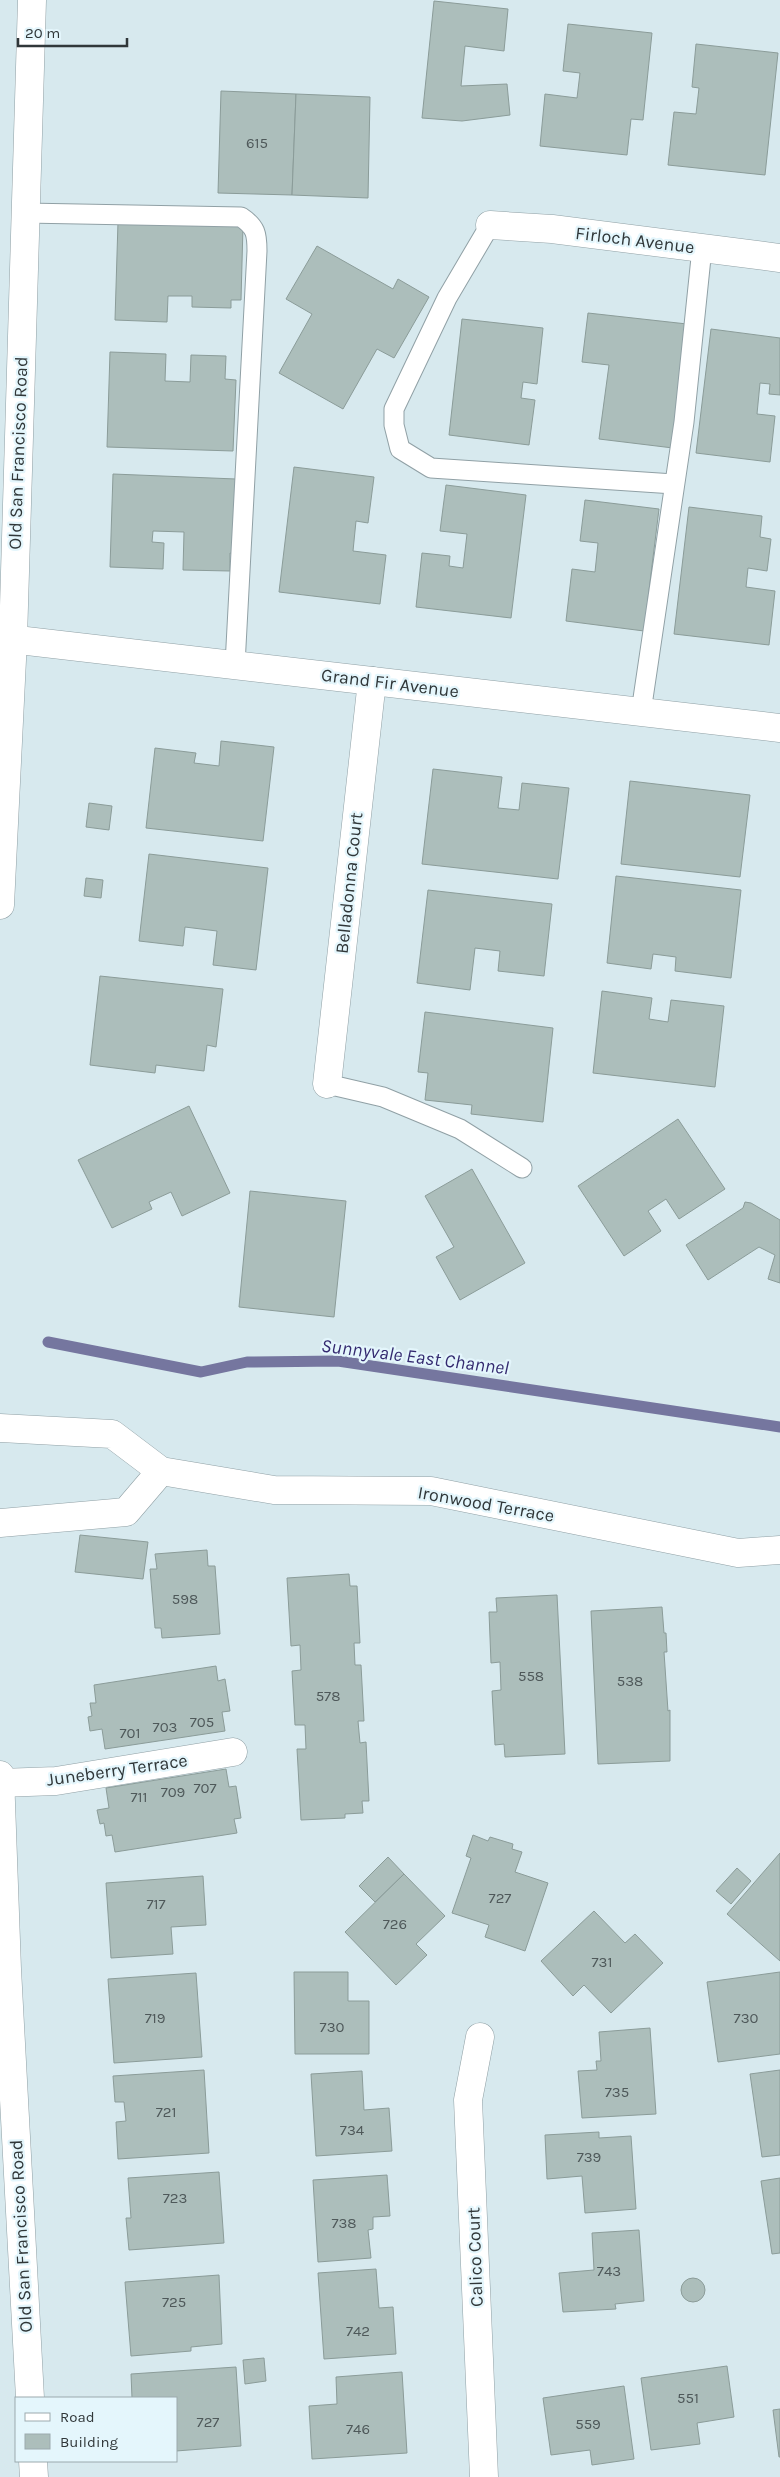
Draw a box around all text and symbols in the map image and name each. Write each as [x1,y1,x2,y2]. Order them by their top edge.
scale bar [18,15,126,47]
text: 20 m [25,24,60,42]
house number: 615 [246,134,268,152]
street label: Firloch Avenue [574,222,696,258]
street label: Old San Francisco Road [4,356,32,550]
street label: Grand Fir Avenue [320,664,460,702]
street label: Belladonna Court [331,811,367,955]
water label: Sunnyvale East Channel [320,1335,510,1379]
street label: Ironwood Terrace [416,1481,556,1527]
house number: 598 [172,1590,198,1608]
house number: 558 [518,1667,544,1685]
house number: 538 [617,1672,643,1690]
house number: 578 [316,1687,340,1705]
house number: 705 [190,1713,214,1731]
house number: 703 [153,1718,177,1736]
house number: 701 [120,1724,140,1742]
street label: Juneberry Terrace [45,1749,189,1791]
house number: 707 [194,1779,217,1797]
house number: 709 [161,1783,185,1801]
house number: 711 [131,1788,147,1806]
house number: 727 [489,1889,511,1907]
house number: 717 [146,1895,166,1913]
house number: 726 [383,1915,407,1933]
house number: 731 [592,1953,612,1971]
house number: 719 [145,2009,165,2027]
house number: 730 [734,2009,758,2027]
house number: 730 [320,2018,344,2036]
house number: 735 [605,2083,629,2101]
house number: 721 [156,2103,176,2121]
house number: 734 [340,2121,365,2139]
street label: Old San Francisco Road [5,2139,37,2333]
house number: 739 [577,2148,601,2166]
house number: 723 [163,2189,187,2207]
street label: Calico Court [462,2207,488,2307]
house number: 738 [331,2214,357,2232]
house number: 743 [597,2262,621,2280]
house number: 725 [162,2293,186,2311]
house number: 742 [346,2322,370,2340]
house number: 551 [677,2389,699,2407]
legend [15,2397,178,2462]
text: Road [60,2408,95,2426]
house number: 727 [197,2413,219,2431]
house number: 559 [575,2415,601,2433]
house number: 746 [346,2420,370,2438]
text: Building [60,2433,118,2451]

